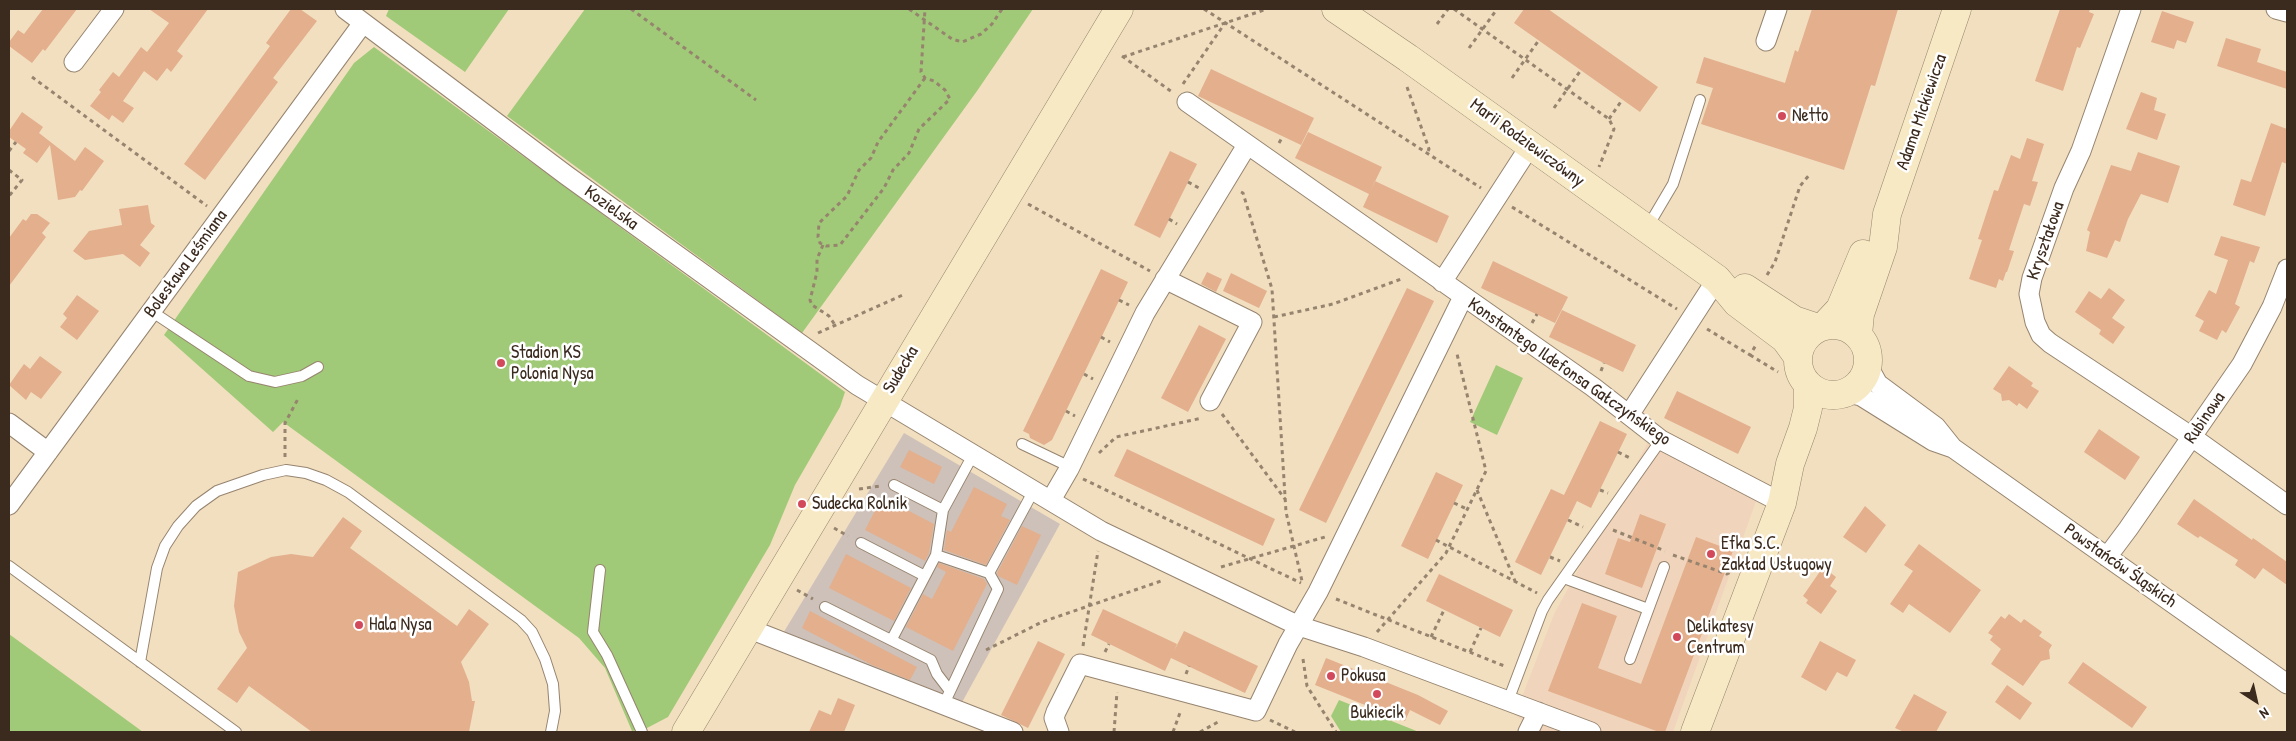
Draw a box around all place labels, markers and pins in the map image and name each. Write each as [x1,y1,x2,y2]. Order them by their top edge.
place label: Netto [1792,105,1828,127]
marker: Netto [1776,110,1788,122]
place label: Stadion KS Polonia Nysa [511,342,593,384]
marker: Stadion KS Polonia Nysa [495,357,507,369]
place label: Sudecka Rolnik [812,493,907,515]
marker: Sudecka Rolnik [796,498,808,510]
place label: Efka S.C. Zakład Usługowy [1721,533,1832,576]
marker: Efka S.C. Zakład Usługowy [1705,548,1717,560]
place label: Hala Nysa [369,614,432,636]
place label: Delikatesy Centrum [1687,616,1754,659]
marker: Hala Nysa [353,619,365,631]
marker: Delikatesy Centrum [1671,631,1683,643]
place label: Pokusa [1341,665,1386,687]
marker: Pokusa [1325,670,1337,682]
marker: Bukiecik [1371,688,1383,700]
place label: Bukiecik [1350,702,1404,724]

